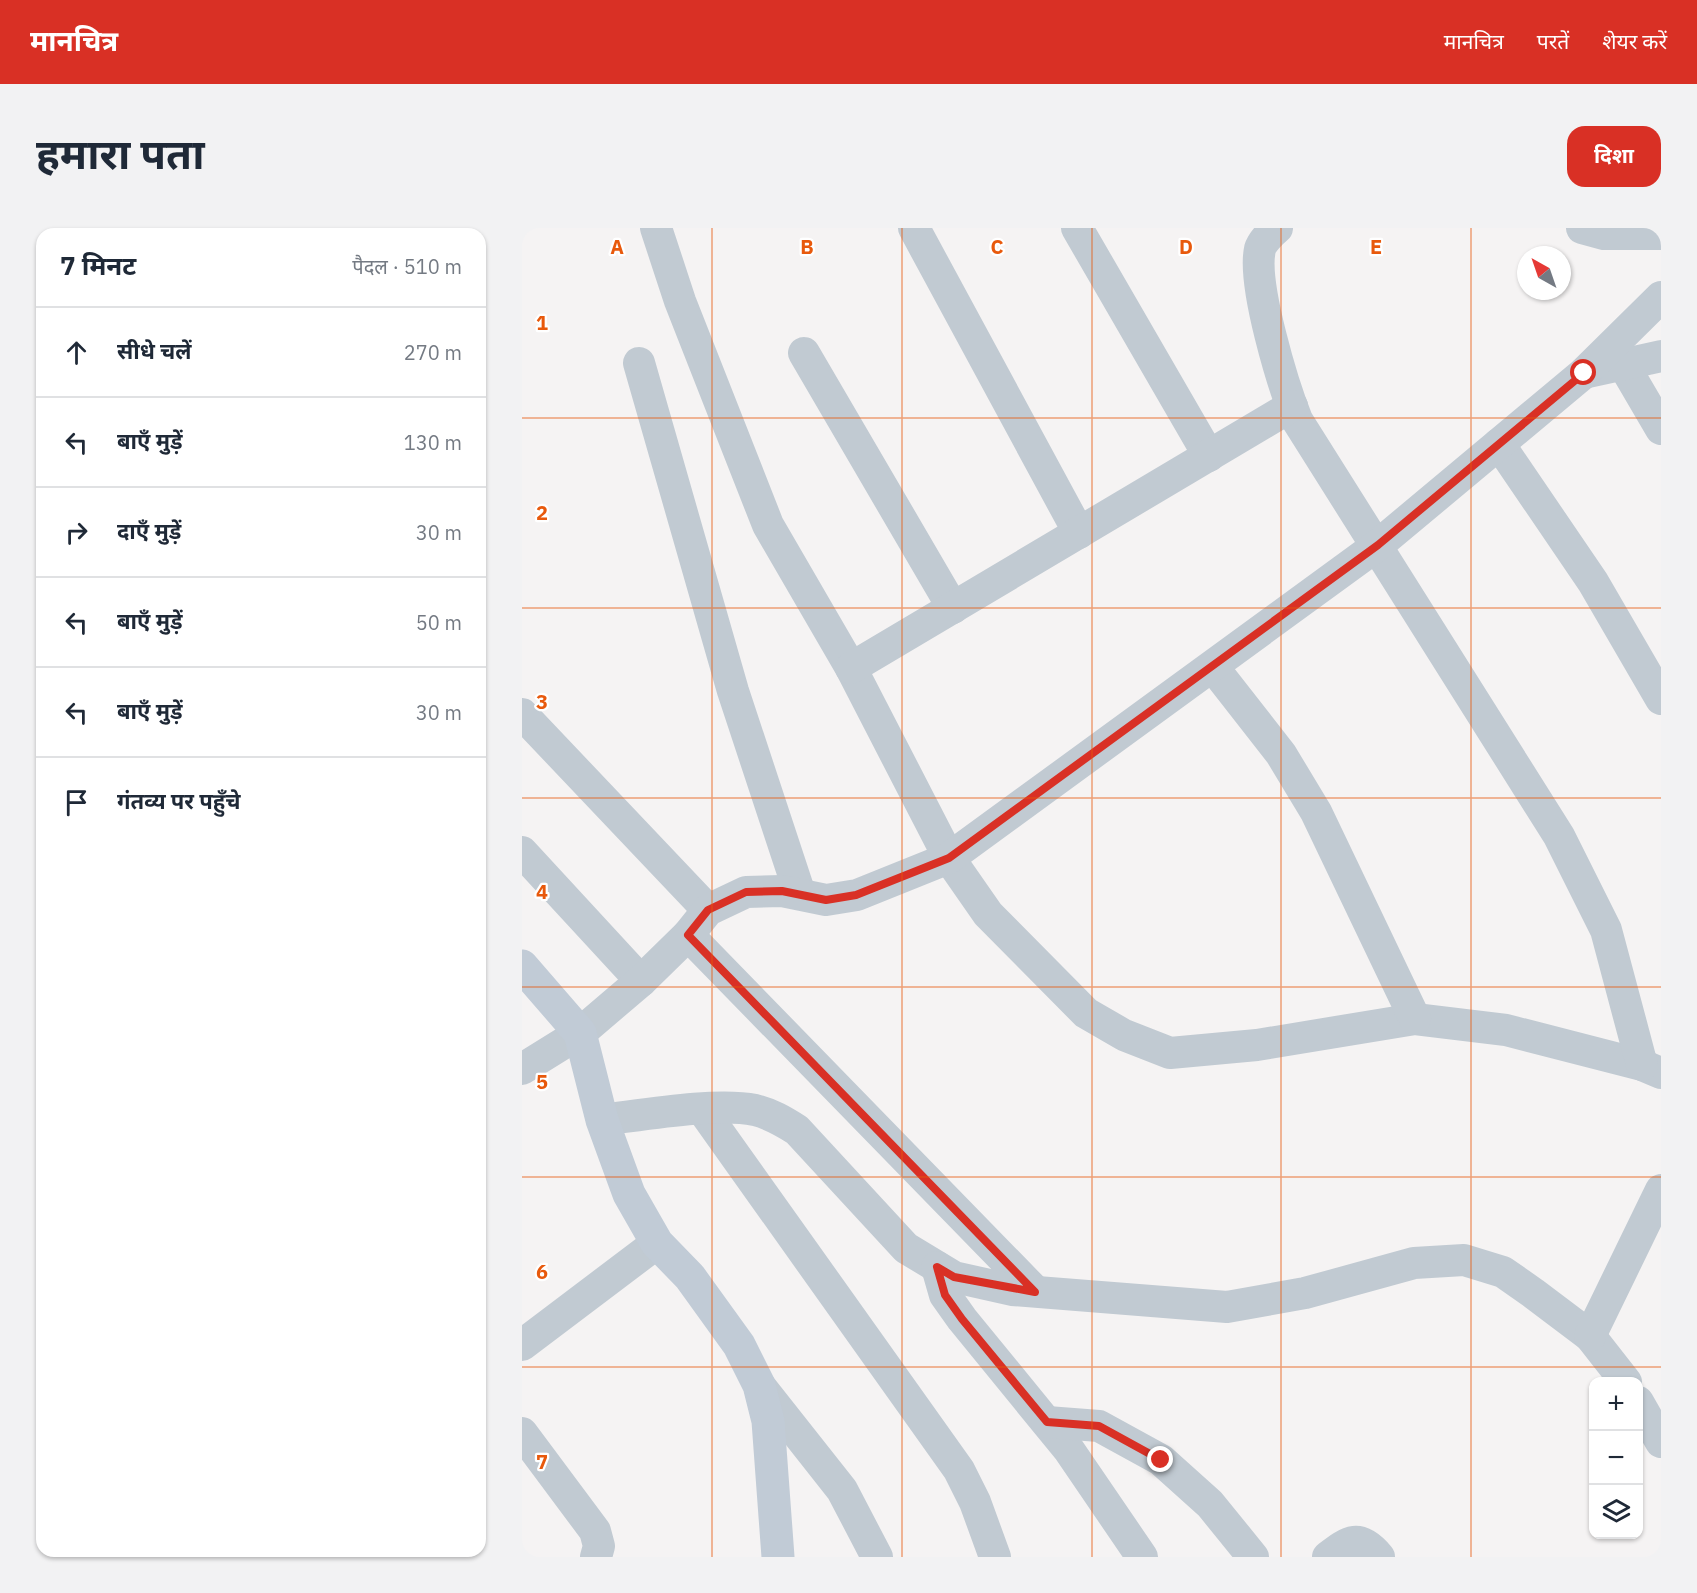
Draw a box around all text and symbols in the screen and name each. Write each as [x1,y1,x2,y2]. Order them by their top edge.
text: मानचित्र [30,22,118,59]
text: मानचित्र [1444,27,1504,55]
text: परतें [1537,27,1569,55]
text: शेयर करें [1602,27,1667,55]
text: हमारा पता [36,126,205,181]
button: दिशा [1567,126,1661,187]
text: A [610,233,624,260]
text: B [800,233,814,260]
text: C [990,233,1004,260]
text: D [1179,233,1193,260]
text: E [1370,233,1382,260]
north arrow [1517,246,1571,300]
text: 7 मिनट [60,248,136,282]
text: पैदल · 510 m [352,253,462,280]
text: 1 [536,309,548,336]
icon: ahead [60,336,93,369]
text: सीधे चलें [117,336,192,365]
text: 270 m [404,339,462,366]
route start [1570,359,1596,385]
icon: left [60,426,93,459]
text: बाएँ मुड़ें [117,426,183,455]
text: 130 m [404,429,462,456]
text: 2 [536,499,548,526]
icon: right [60,516,93,549]
text: दाएँ मुड़ें [117,516,181,545]
text: 30 m [416,519,462,546]
icon: left [60,606,93,639]
text: बाएँ मुड़ें [117,606,183,635]
text: 50 m [416,609,462,636]
text: 3 [536,688,548,715]
icon: left [60,696,93,729]
text: बाएँ मुड़ें [117,696,183,725]
text: 30 m [416,699,462,726]
icon: arrive [60,786,93,819]
text: गंतव्य पर पहुँचे [117,786,241,815]
text: 4 [536,878,548,905]
text: 5 [536,1068,548,1095]
text: 6 [536,1258,548,1285]
map controls [1589,1377,1643,1539]
button: + [1589,1377,1643,1431]
button: − [1589,1431,1643,1485]
route end [1147,1446,1173,1472]
text: 7 [536,1448,548,1475]
button: layers [1589,1485,1643,1539]

